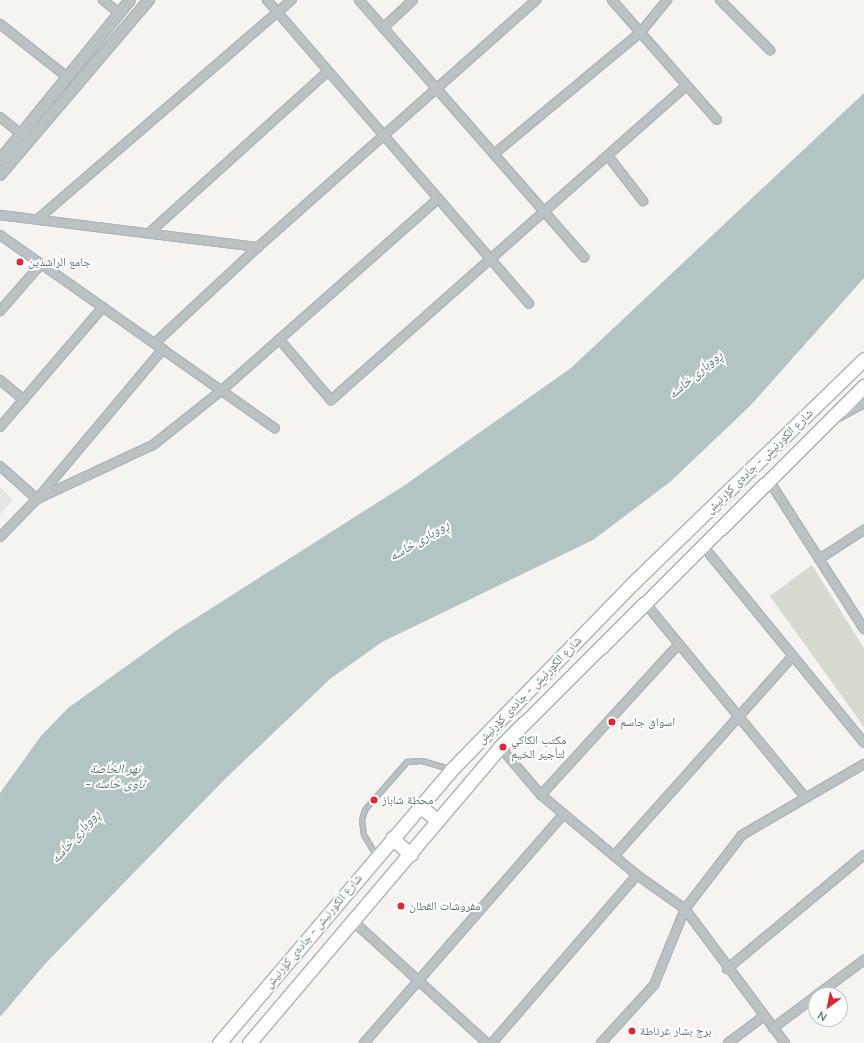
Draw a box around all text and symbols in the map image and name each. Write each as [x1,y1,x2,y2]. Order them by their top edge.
place label: جامع الراشدين [28,255,91,269]
marker: جامع الراشدين [15,257,25,267]
water label: ڕووباری خاسە [665,346,725,402]
street label: شارع الكورنيش - جادەی کۆرنیش [702,406,816,516]
water label: ڕووباری خاسە [386,516,452,564]
street label: شارع الكورنيش - جادەی کۆرنیش [474,633,584,747]
place label: اسواق جاسم [620,715,675,729]
marker: اسواق جاسم [607,717,617,727]
place label: مكتب الكاكي لتأجير الخيم [511,733,566,761]
marker: مكتب الكاكي لتأجير الخيم [498,742,508,752]
water label: نهر الخاصة - ئاوی خاسە [85,761,145,792]
place label: محطة شاباز [382,793,433,807]
marker: محطة شاباز [369,795,379,805]
water label: ڕووباری خاسە [47,806,103,866]
street label: شارع الكورنيش - جادەی کۆرنیش [261,871,365,991]
place label: مفروشات القطان [409,899,481,913]
marker: مفروشات القطان [396,901,406,911]
north arrow [808,987,848,1027]
text: N [815,1008,829,1024]
place label: برج بشار غرناطة [640,1024,712,1038]
marker: برج بشار غرناطة [627,1026,637,1036]

